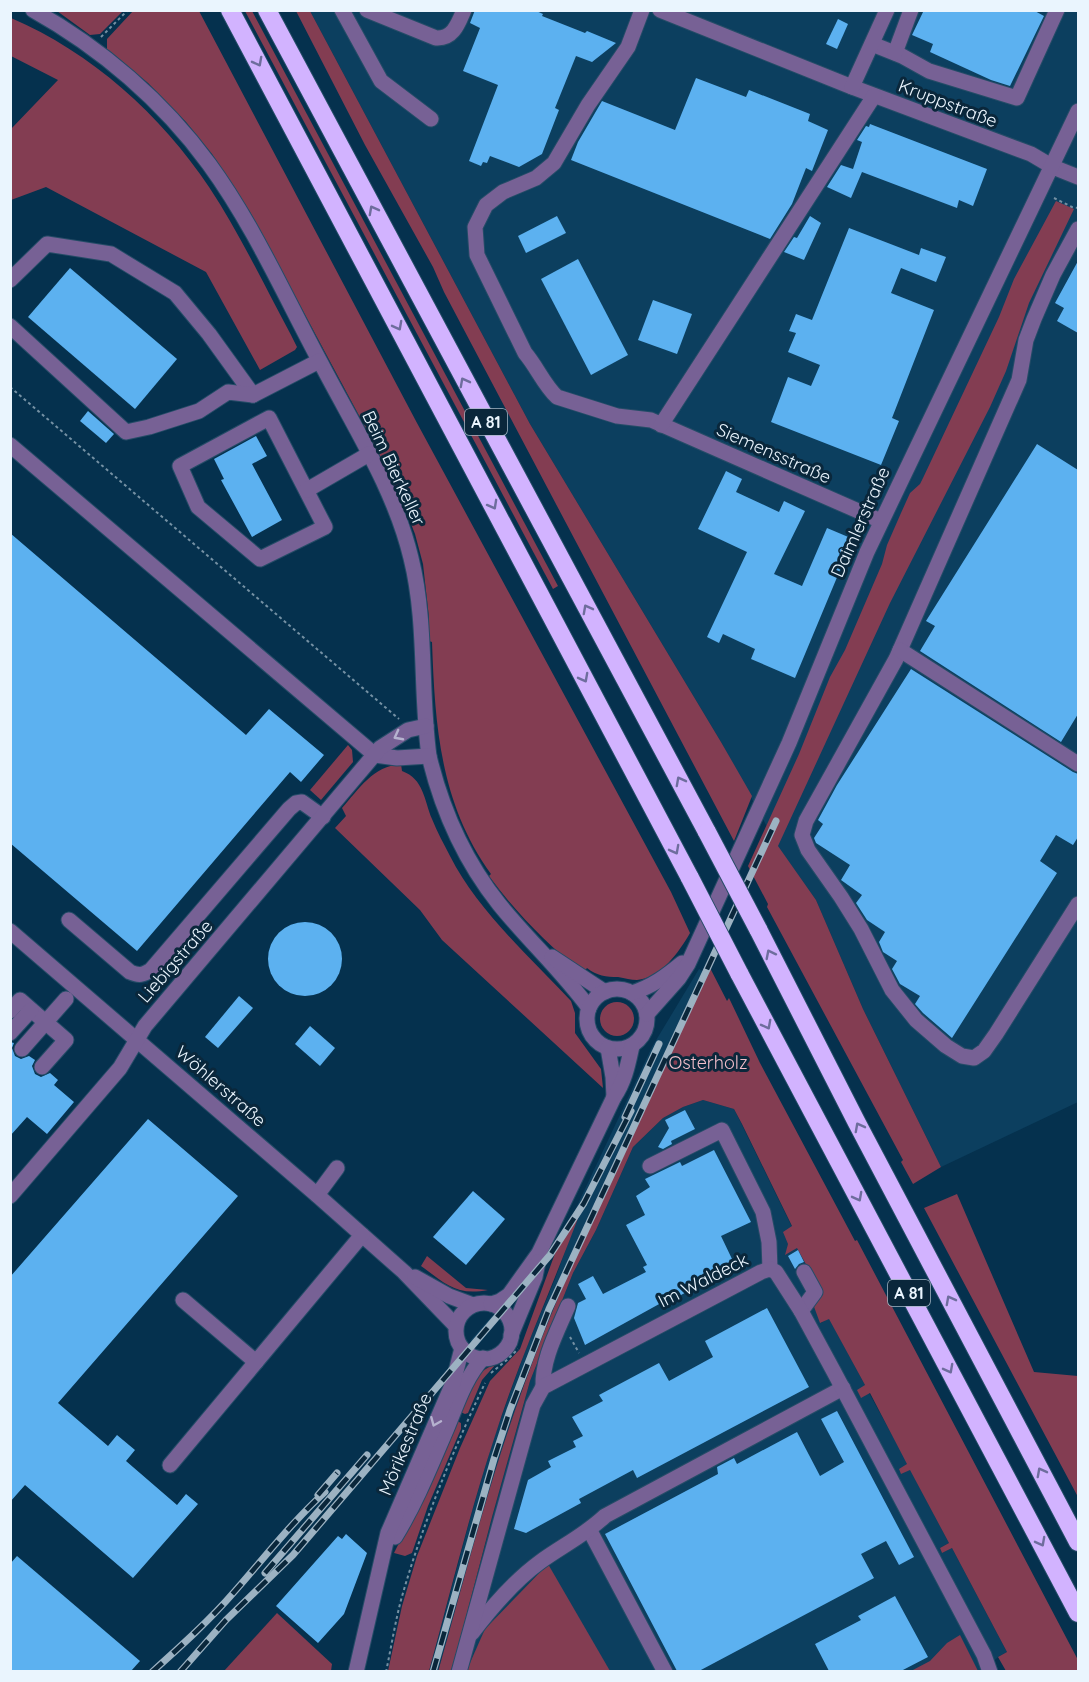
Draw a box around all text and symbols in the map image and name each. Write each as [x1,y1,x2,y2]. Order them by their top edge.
one-way arrow [251,56,262,66]
street label: Kruppstraße [895,74,1001,132]
one-way arrow [369,205,380,216]
one-way arrow [391,320,402,331]
one-way arrow [460,377,472,388]
street label: Beim Bierkeller [357,407,431,529]
road number: A 81 [465,409,507,435]
street label: Siemensstraße [713,418,835,488]
street label: Daimlerstraße [825,463,895,581]
one-way arrow [486,499,497,509]
one-way arrow [583,605,594,615]
one-way arrow [577,671,588,682]
one-way arrow [394,729,404,740]
one-way arrow [676,776,687,787]
one-way arrow [668,844,679,854]
street label: Liebigstraße [133,915,217,1007]
one-way arrow [766,949,777,960]
one-way arrow [760,1018,771,1029]
street label: Wöhlerstraße [171,1040,271,1132]
park label: Osterholz [668,1051,748,1074]
one-way arrow [855,1123,866,1133]
one-way arrow [851,1191,862,1201]
street label: Im Waldeck [654,1248,752,1312]
road number: A 81 [888,1280,930,1306]
one-way arrow [946,1295,957,1306]
one-way arrow [942,1363,953,1374]
street label: Mörikestraße [373,1389,437,1499]
one-way arrow [430,1416,442,1427]
one-way arrow [1037,1468,1048,1478]
one-way arrow [1033,1535,1045,1546]

